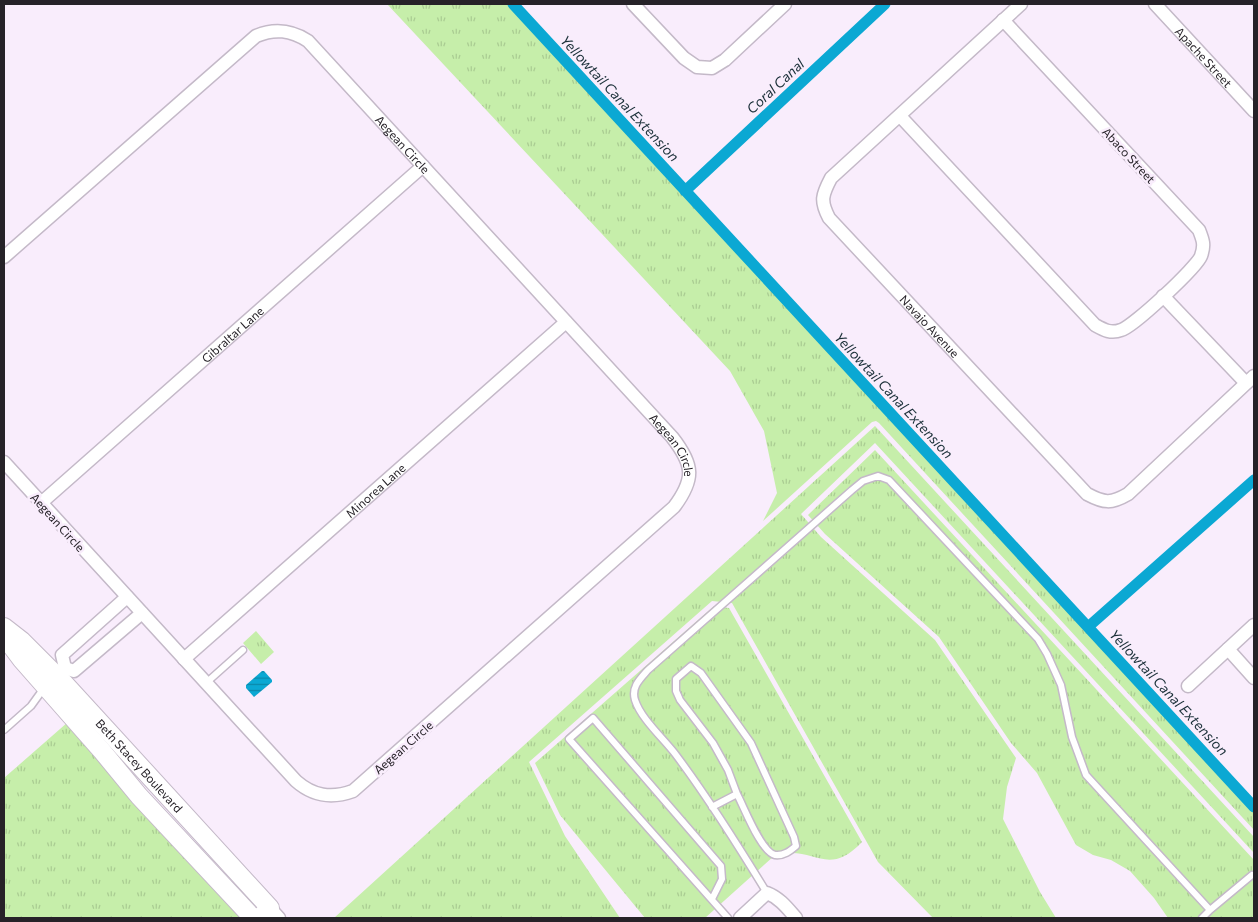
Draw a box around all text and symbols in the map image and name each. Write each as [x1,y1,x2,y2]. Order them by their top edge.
street label: Apache Street [1173,24,1235,90]
water label: Yellowtail Canal Extension [557,31,683,165]
water label: Coral Canal [743,55,808,117]
street label: Aegean Circle [373,112,433,176]
street label: Abaco Street [1100,124,1158,186]
street label: Navajo Avenue [897,292,962,360]
street label: Gibraltar Lane [198,303,266,365]
water label: Yellowtail Canal Extension [831,328,957,462]
street label: Aegean Circle [647,410,696,477]
street label: Minorea Lane [343,460,408,520]
street label: Aegean Circle [28,490,88,554]
water label: Yellowtail Canal Extension [1106,625,1232,759]
street label: Beth Stacey Boulevard [93,716,186,815]
street label: Aegean Circle [371,718,435,776]

